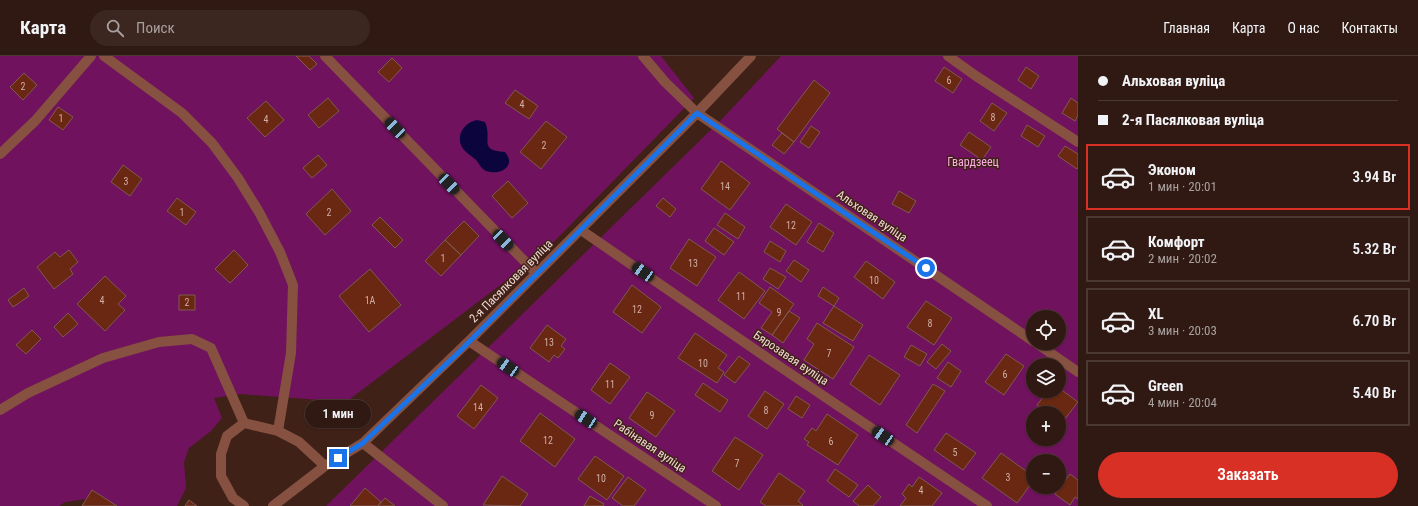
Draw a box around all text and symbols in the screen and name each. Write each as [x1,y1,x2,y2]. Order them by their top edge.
search box [90,10,370,46]
text: Карта [20,16,66,39]
icon: search [104,17,126,39]
text: Поиск [136,19,175,37]
text: Главная [1163,20,1210,36]
text: Карта [1232,20,1265,36]
text: О нас [1287,20,1319,36]
text: Контакты [1341,20,1398,36]
text: Альховая вуліца [1122,72,1225,90]
house number: 6 [947,75,952,86]
house number: 2 [21,81,26,92]
house number: 4 [520,99,525,110]
text: 2-я Пасялковая вуліца [1122,111,1264,129]
house number: 8 [991,112,996,123]
house number: 1 [59,113,63,124]
house number: 4 [264,114,269,125]
car [382,115,408,141]
house number: 2 [542,140,547,151]
park label: Гвардзеец [947,155,999,169]
icon: car [1100,159,1136,195]
text: Эконом [1148,161,1196,179]
text: 3.94 Br [1352,168,1396,186]
car [436,171,462,197]
house number: 3 [124,176,129,187]
text: 1 мин · 20:01 [1148,179,1217,194]
house number: 14 [720,181,730,192]
street label: Альховая вуліца [834,187,910,245]
house number: 1 [180,207,184,218]
house number: 2 [327,207,332,218]
house number: 12 [786,220,796,231]
car [490,227,516,253]
icon: car [1100,231,1136,267]
text: Комфорт [1148,233,1205,251]
street label: 2-я Пасялковая вуліца [467,236,556,325]
text: 5.32 Br [1352,240,1396,258]
text: 2 мин · 20:02 [1148,251,1217,266]
house number: 1 [441,253,445,264]
house number: 13 [688,258,698,269]
route start [917,259,935,277]
car [630,260,656,284]
house number: 10 [869,275,879,286]
house number: 11 [736,291,746,302]
house number: 4 [100,295,105,306]
house number: 1А [365,295,376,306]
house number: 2 [185,297,190,308]
icon: car [1100,303,1136,339]
house number: 12 [632,304,642,315]
text: XL [1148,305,1164,323]
house number: 9 [777,307,782,318]
map controls [1026,310,1066,494]
button: locate [1026,310,1066,350]
text: 6.70 Br [1352,312,1396,330]
house number: 8 [928,318,933,329]
text: 3 мин · 20:03 [1148,323,1217,338]
street label: Бярозавая вуліца [751,328,831,388]
house number: 13 [544,337,554,348]
house number: 7 [827,348,832,359]
car [495,355,521,379]
house number: 10 [698,358,708,369]
button: layers [1026,358,1066,398]
house number: 6 [1003,369,1008,380]
icon: car [1100,375,1136,411]
text: Green [1148,377,1183,395]
house number: 11 [605,379,615,390]
text: 5.40 Br [1352,384,1396,402]
text: 4 мин · 20:04 [1148,395,1217,410]
callout: 1 мин [305,400,371,428]
house number: 14 [473,402,483,413]
house number: 8 [764,405,769,416]
text: 1 мин [322,406,354,421]
button: + [1026,406,1066,446]
car [573,407,599,431]
house number: 9 [650,410,655,421]
street label: Рабінавая вуліца [611,417,689,476]
car [870,424,896,448]
house number: 12 [543,435,553,446]
house number: 6 [829,436,834,447]
house number: 5 [953,447,958,458]
route end [329,449,347,467]
button: Заказать [1098,452,1398,498]
button: − [1026,454,1066,494]
house number: 7 [735,458,740,469]
house number: 3 [1006,472,1011,483]
house number: 10 [596,473,606,484]
house number: 4 [919,485,924,496]

